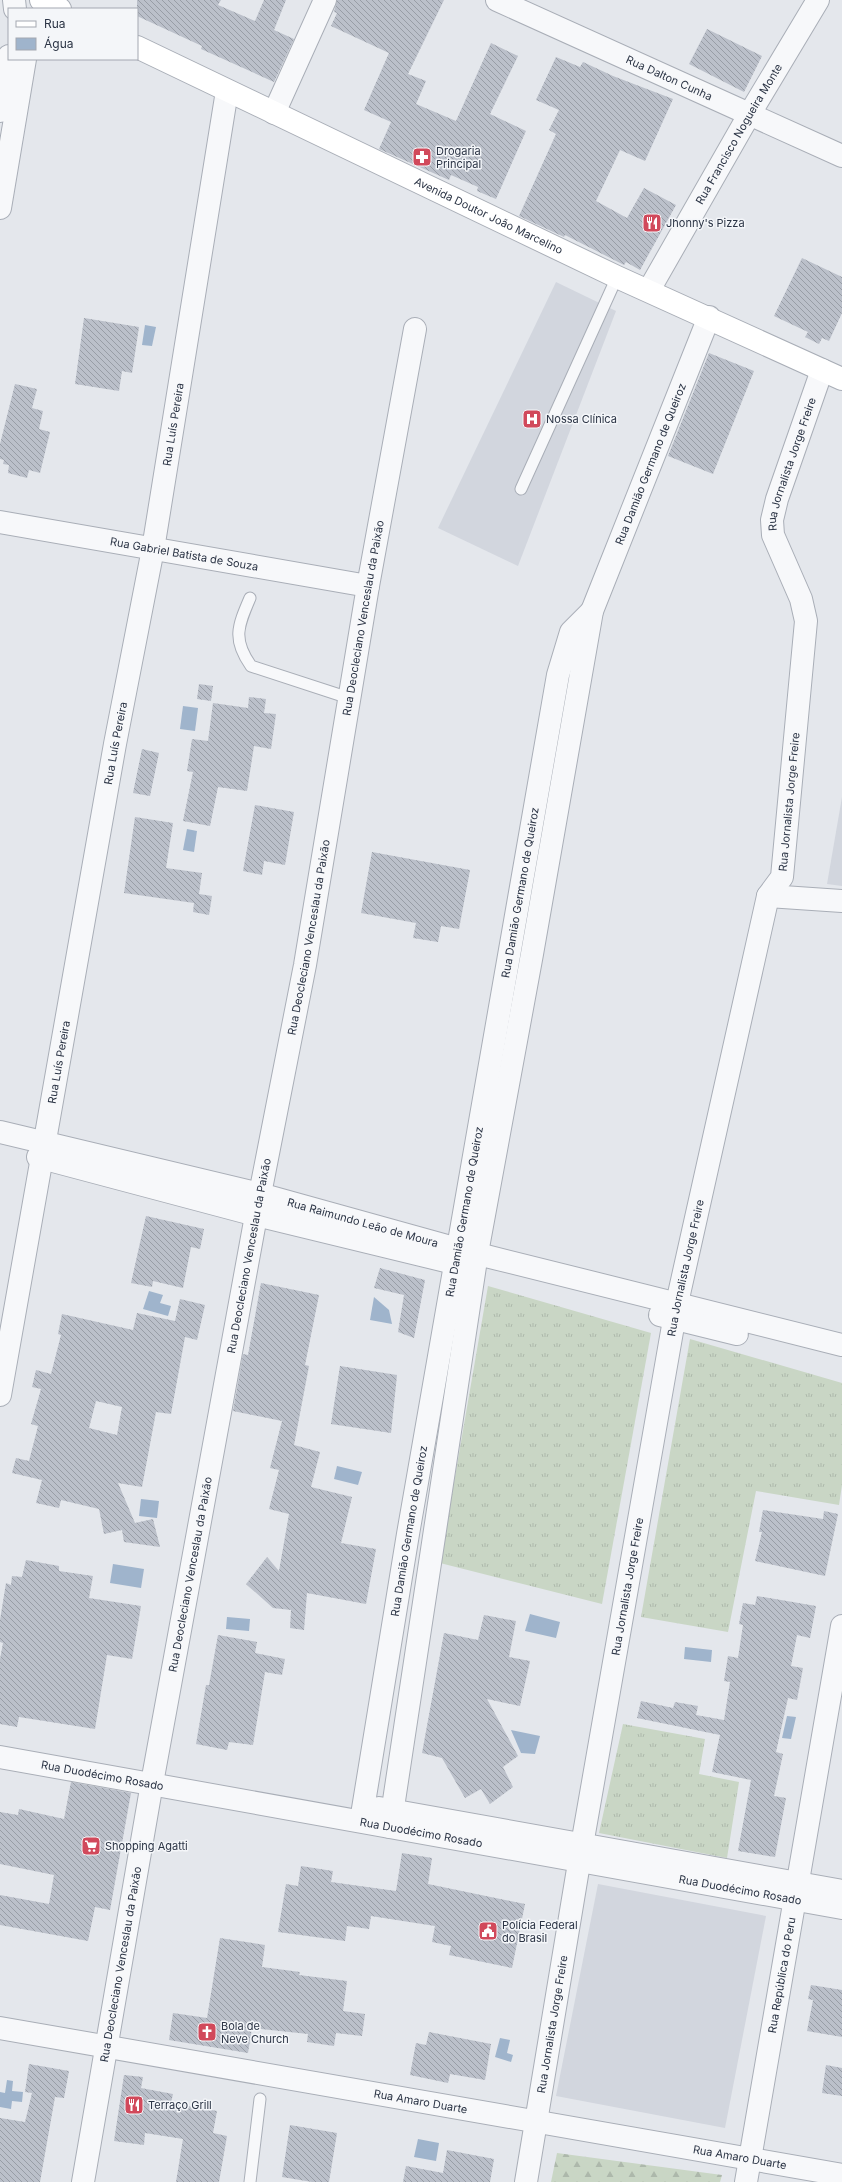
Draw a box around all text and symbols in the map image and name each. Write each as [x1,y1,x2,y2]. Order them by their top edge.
legend [8,8,138,60]
text: Rua [44,16,66,31]
text: Água [44,36,73,51]
street label: Rua Dalton Cunha [624,52,715,103]
street label: Rua Francisco Nogueira Monte [692,61,785,207]
place label: Drogaria Principal [436,144,481,171]
pharmacy icon: Drogaria Principal [411,146,433,168]
street label: Avenida Doutor João Marcelino [412,174,566,257]
restaurant icon: Jhonny's Pizza [641,212,663,234]
place label: Jhonny's Pizza [666,216,745,230]
street label: Rua Damião Germano de Queiroz [612,381,689,547]
street label: Rua Luís Pereira [160,382,187,467]
street label: Rua Jornalista Jorge Freire [765,396,819,531]
hospital icon: Nossa Clínica [521,408,543,430]
place label: Nossa Clínica [546,412,617,426]
street label: Rua Deocleciano Venceslau da Paixão [340,519,387,717]
street label: Rua Gabriel Batista de Souza [109,534,260,574]
street label: Rua Luís Pereira [101,701,130,786]
street label: Rua Jornalista Jorge Freire [776,732,803,872]
street label: Rua Damião Germano de Queiroz [498,806,542,979]
street label: Rua Deocleciano Venceslau da Paixão [284,838,333,1036]
street label: Rua Luís Pereira [45,1020,73,1105]
street label: Rua Damião Germano de Queiroz [443,1125,486,1298]
street label: Rua Deocleciano Venceslau da Paixão [224,1157,274,1355]
street label: Rua Raimundo Leão de Moura [286,1195,440,1250]
street label: Rua Jornalista Jorge Freire [664,1198,707,1337]
street label: Rua Damião Germano de Queiroz [388,1444,430,1617]
street label: Rua Deocleciano Venceslau da Paixão [165,1475,215,1673]
street label: Rua Jornalista Jorge Freire [608,1517,646,1657]
street label: Rua Duodécimo Rosado [40,1757,165,1793]
street label: Rua Duodécimo Rosado [359,1815,484,1850]
supermarket icon: Shopping Agatti [80,1835,102,1857]
place label: Shopping Agatti [105,1839,188,1853]
street label: Rua Deocleciano Venceslau da Paixão [97,1865,145,2063]
street label: Rua Duodécimo Rosado [678,1872,803,1908]
street label: Rua República do Peru [765,1916,799,2034]
place label: Polícia Federal do Brasil [502,1918,578,1945]
public building icon: Polícia Federal do Brasil [477,1920,499,1942]
street label: Rua Jornalista Jorge Freire [534,1954,571,2094]
place label: Bola de Neve Church [221,2019,289,2046]
church icon: Bola de Neve Church [196,2021,218,2043]
street label: Rua Amaro Duarte [373,2086,469,2116]
restaurant icon: Terraço Grill [123,2094,145,2116]
place label: Terraço Grill [148,2098,212,2112]
street label: Rua Amaro Duarte [692,2142,788,2172]

